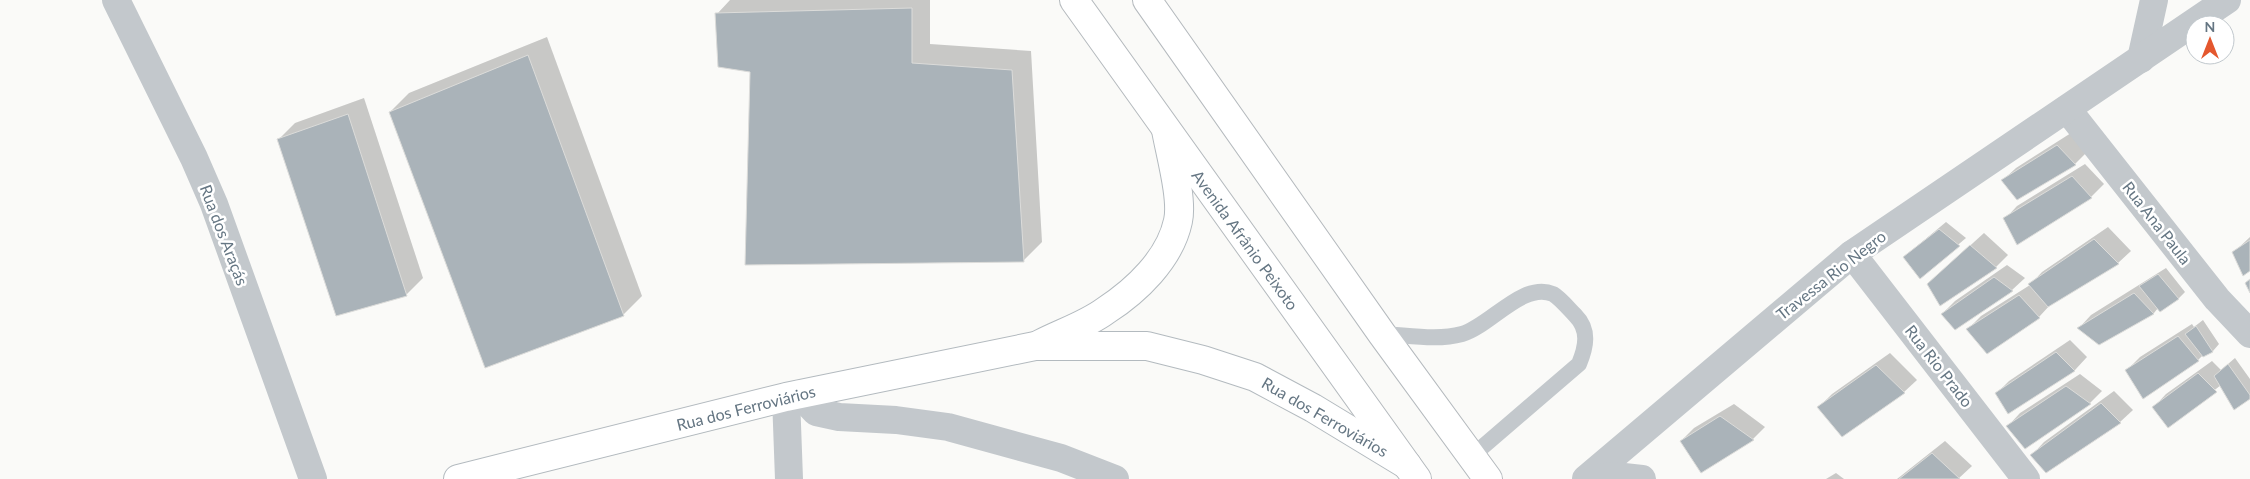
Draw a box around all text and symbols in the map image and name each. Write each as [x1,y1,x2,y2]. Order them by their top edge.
north arrow [2185,15,2235,65]
text: N [2205,18,2215,35]
street label: Avenida Afrânio Peixoto [1188,166,1303,313]
street label: Rua Ana Paula [2119,177,2196,268]
street label: Rua dos Araçás [197,182,252,288]
street label: Travessa Rio Negro [1772,226,1889,323]
street label: Rua Rio Prado [1902,321,1977,410]
street label: Rua dos Ferroviários [1259,373,1392,460]
street label: Rua dos Ferroviários [674,381,817,434]

